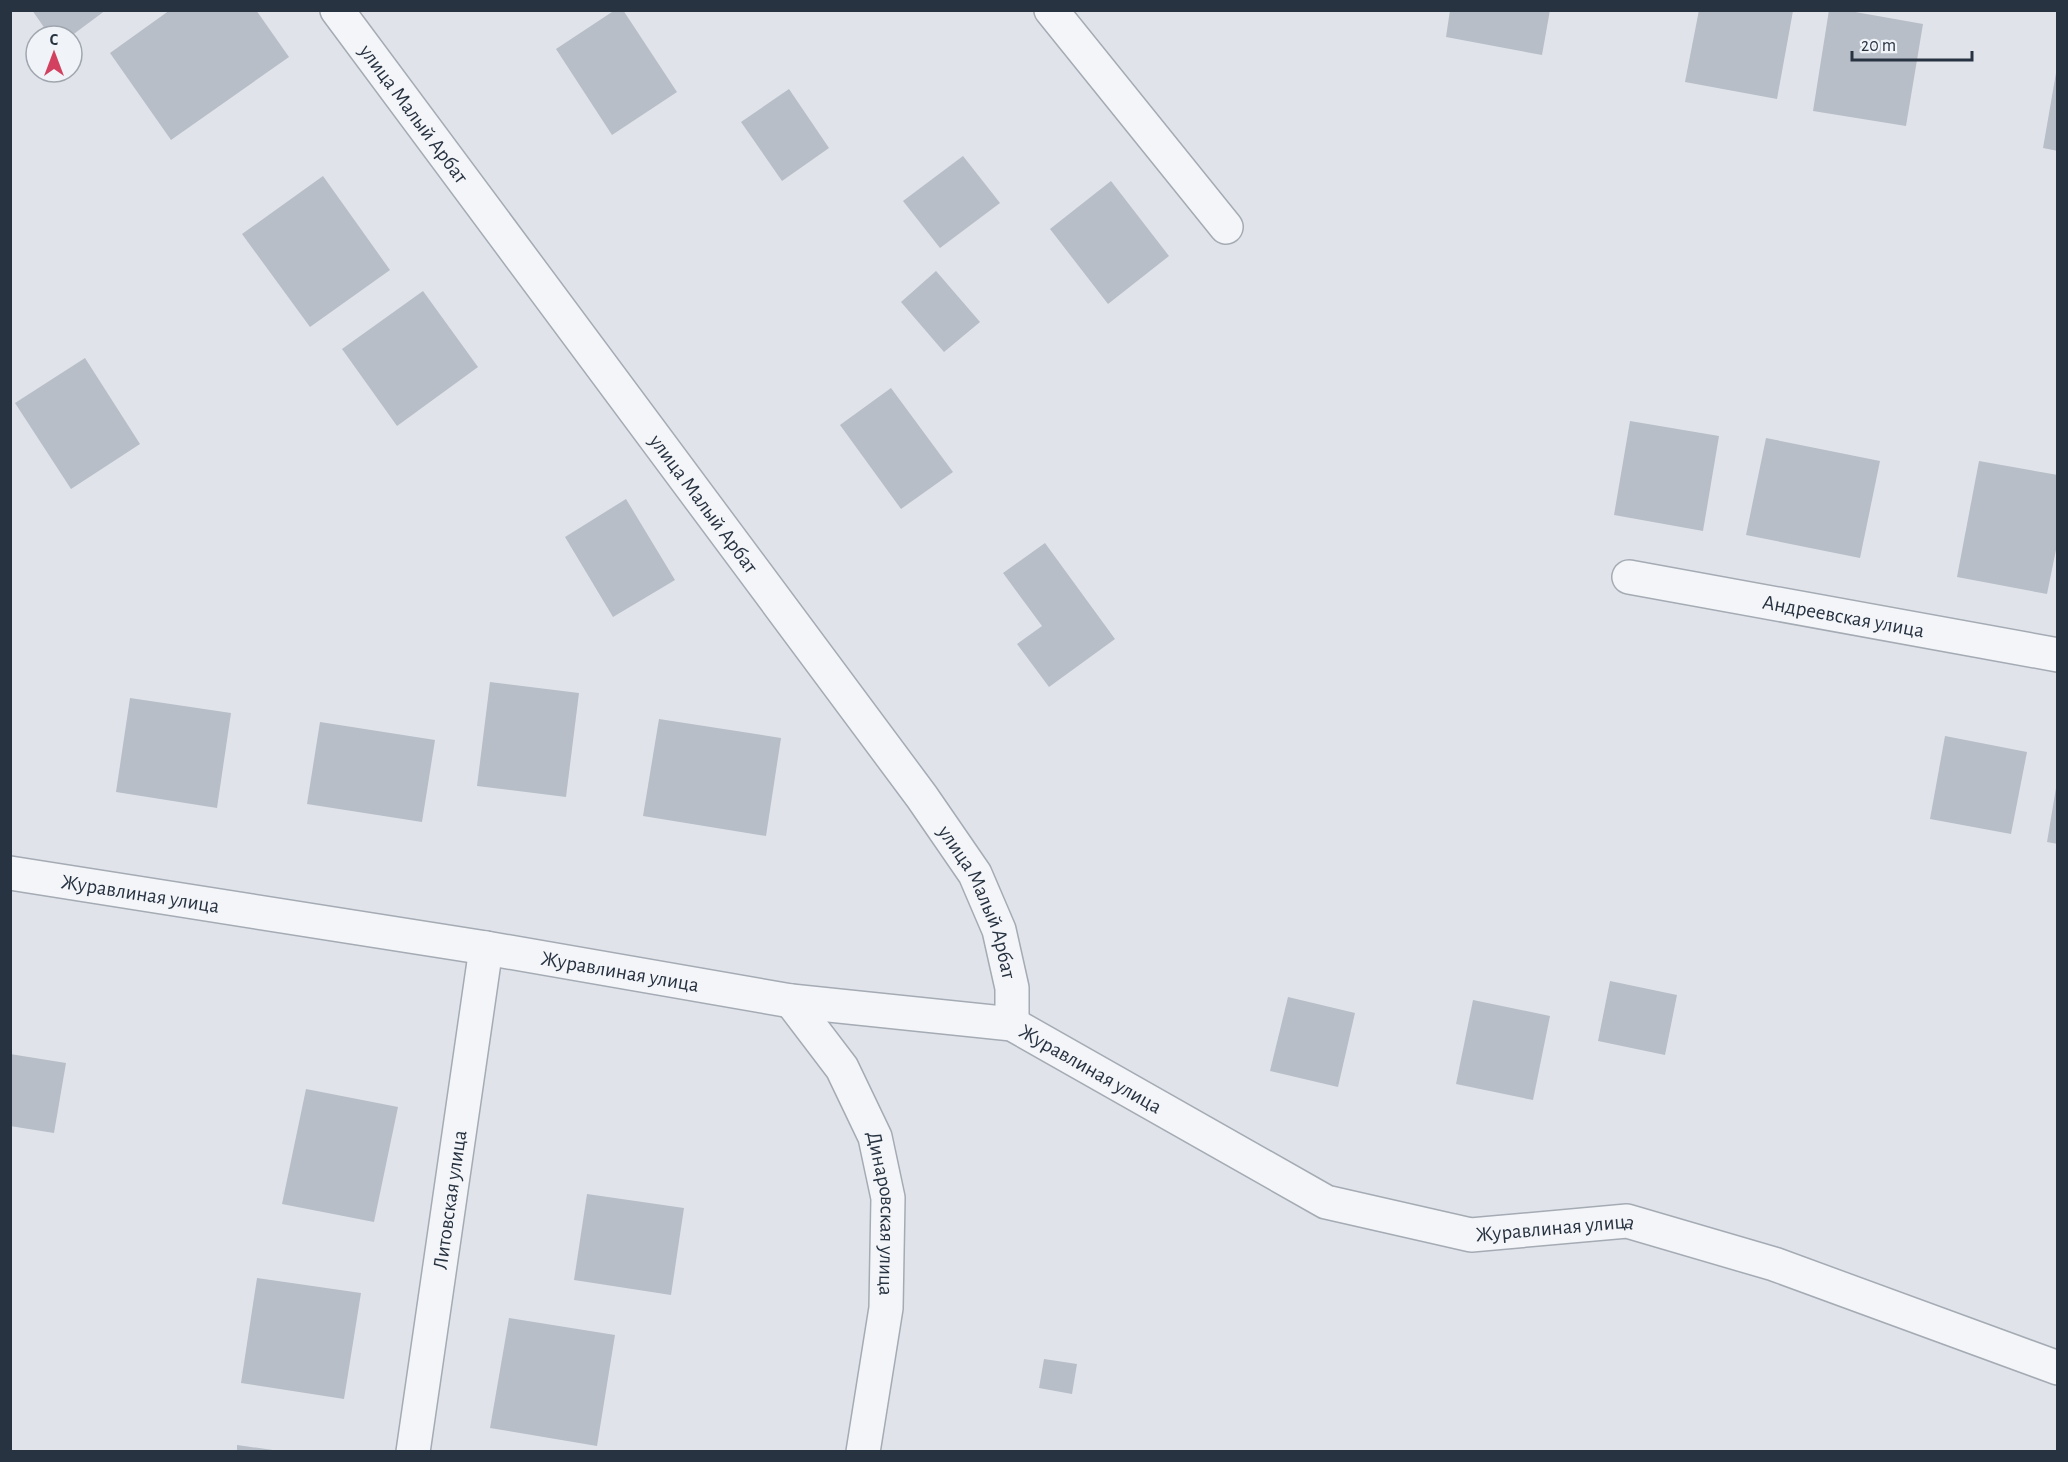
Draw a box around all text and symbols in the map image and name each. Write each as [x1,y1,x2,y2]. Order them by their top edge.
north arrow [24,24,84,84]
scale bar [1852,24,1972,62]
text: С [50,32,59,48]
text: 20 m [1861,37,1896,55]
street label: улица Малый Арбат [355,39,472,187]
street label: улица Малый Арбат [645,429,762,577]
street label: Андреевская улица [1761,591,1926,641]
street label: улица Малый Арбат [934,821,1020,981]
street label: Журавлиная улица [60,871,221,916]
street label: Журавлиная улица [539,947,701,995]
street label: Журавлиная улица [1016,1020,1166,1117]
street label: Литовская улица [429,1128,470,1271]
street label: Динаровская улица [864,1129,899,1296]
street label: Журавлиная улица [1475,1211,1638,1245]

